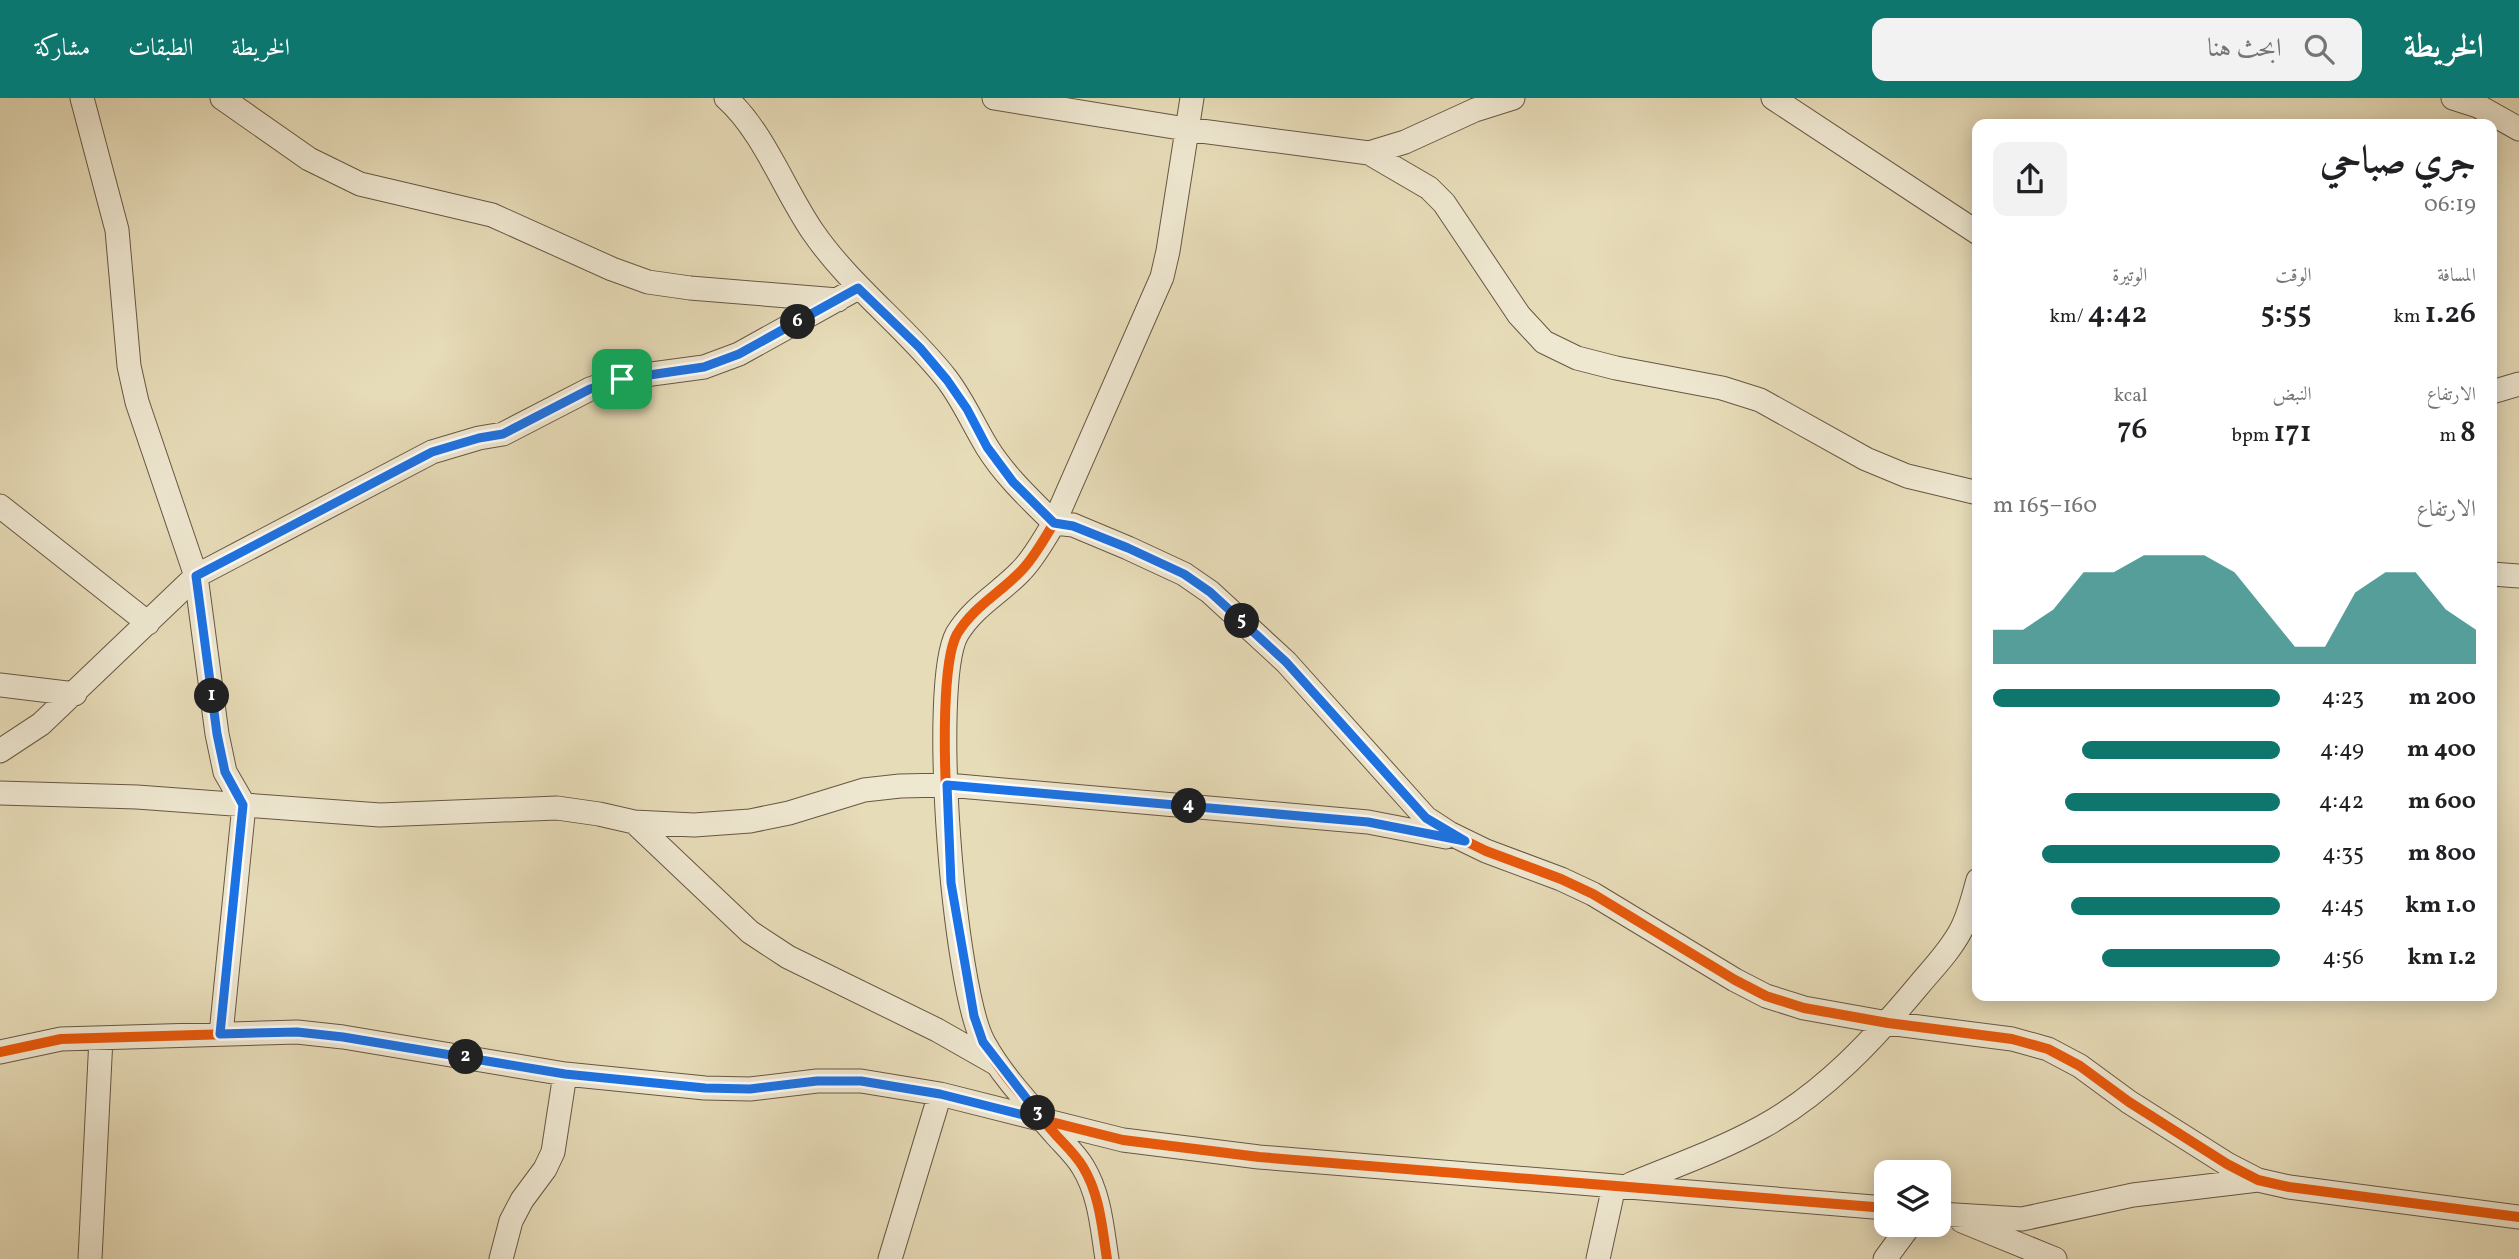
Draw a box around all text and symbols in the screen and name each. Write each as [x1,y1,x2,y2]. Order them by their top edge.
search box [1872,18,2362,81]
text: الخريطة [2404,26,2484,72]
icon: search [2300,30,2338,68]
text: ابحث هنا [2207,31,2282,67]
text: مشاركة [35,32,90,66]
text: الطبقات [128,32,194,66]
text: الخريطة [232,32,290,66]
text: جري صباحي [2320,136,2476,189]
button: share [1993,142,2067,216]
text: 06:19 [2424,189,2476,221]
text: الوتيرة [2112,263,2147,289]
text: الوقت [2275,263,2312,289]
text: المسافة [2437,263,2476,289]
text: 4:42 [2087,293,2147,335]
text: 5:55 [2260,293,2312,335]
text: 1.26 [2424,293,2476,335]
pin: 6 [780,304,816,340]
text: /km [2050,304,2087,330]
text: km [2393,304,2424,330]
text: 6 [792,308,803,334]
pin [592,349,652,409]
icon: arrive [603,360,641,398]
text: النبض [2273,382,2312,408]
text: الارتفاع [2427,382,2476,408]
text: kcal [2114,383,2147,409]
text: 76 [2117,409,2147,451]
text: 171 [2273,412,2312,454]
text: 8 [2460,412,2476,454]
text: bpm [2232,423,2273,449]
text: m [2439,423,2460,449]
text: 160–165 m [1993,490,2097,522]
text: الارتفاع [2416,494,2476,526]
pin: 5 [1224,603,1260,638]
text: 5 [1237,607,1246,633]
pin: 1 [194,678,230,714]
text: 1 [208,682,215,708]
text: 4:23 [2321,682,2364,714]
text: 200 m [2409,682,2476,714]
text: 4:49 [2320,734,2364,766]
text: 400 m [2407,734,2476,766]
text: 4:42 [2319,786,2364,818]
text: 600 m [2408,786,2476,818]
pin: 4 [1172,788,1206,824]
text: 4 [1183,792,1194,818]
text: 4:35 [2322,838,2364,870]
text: 800 m [2408,838,2476,870]
text: 4:45 [2321,890,2364,922]
text: 1.0 km [2405,890,2476,922]
text: 4:56 [2322,942,2364,974]
text: 1.2 km [2407,942,2476,974]
pin: 2 [448,1040,484,1074]
text: 2 [461,1043,470,1069]
pin: 3 [1020,1096,1056,1130]
text: 3 [1033,1099,1042,1125]
map controls [1874,1160,1951,1237]
button: layers [1874,1160,1951,1237]

